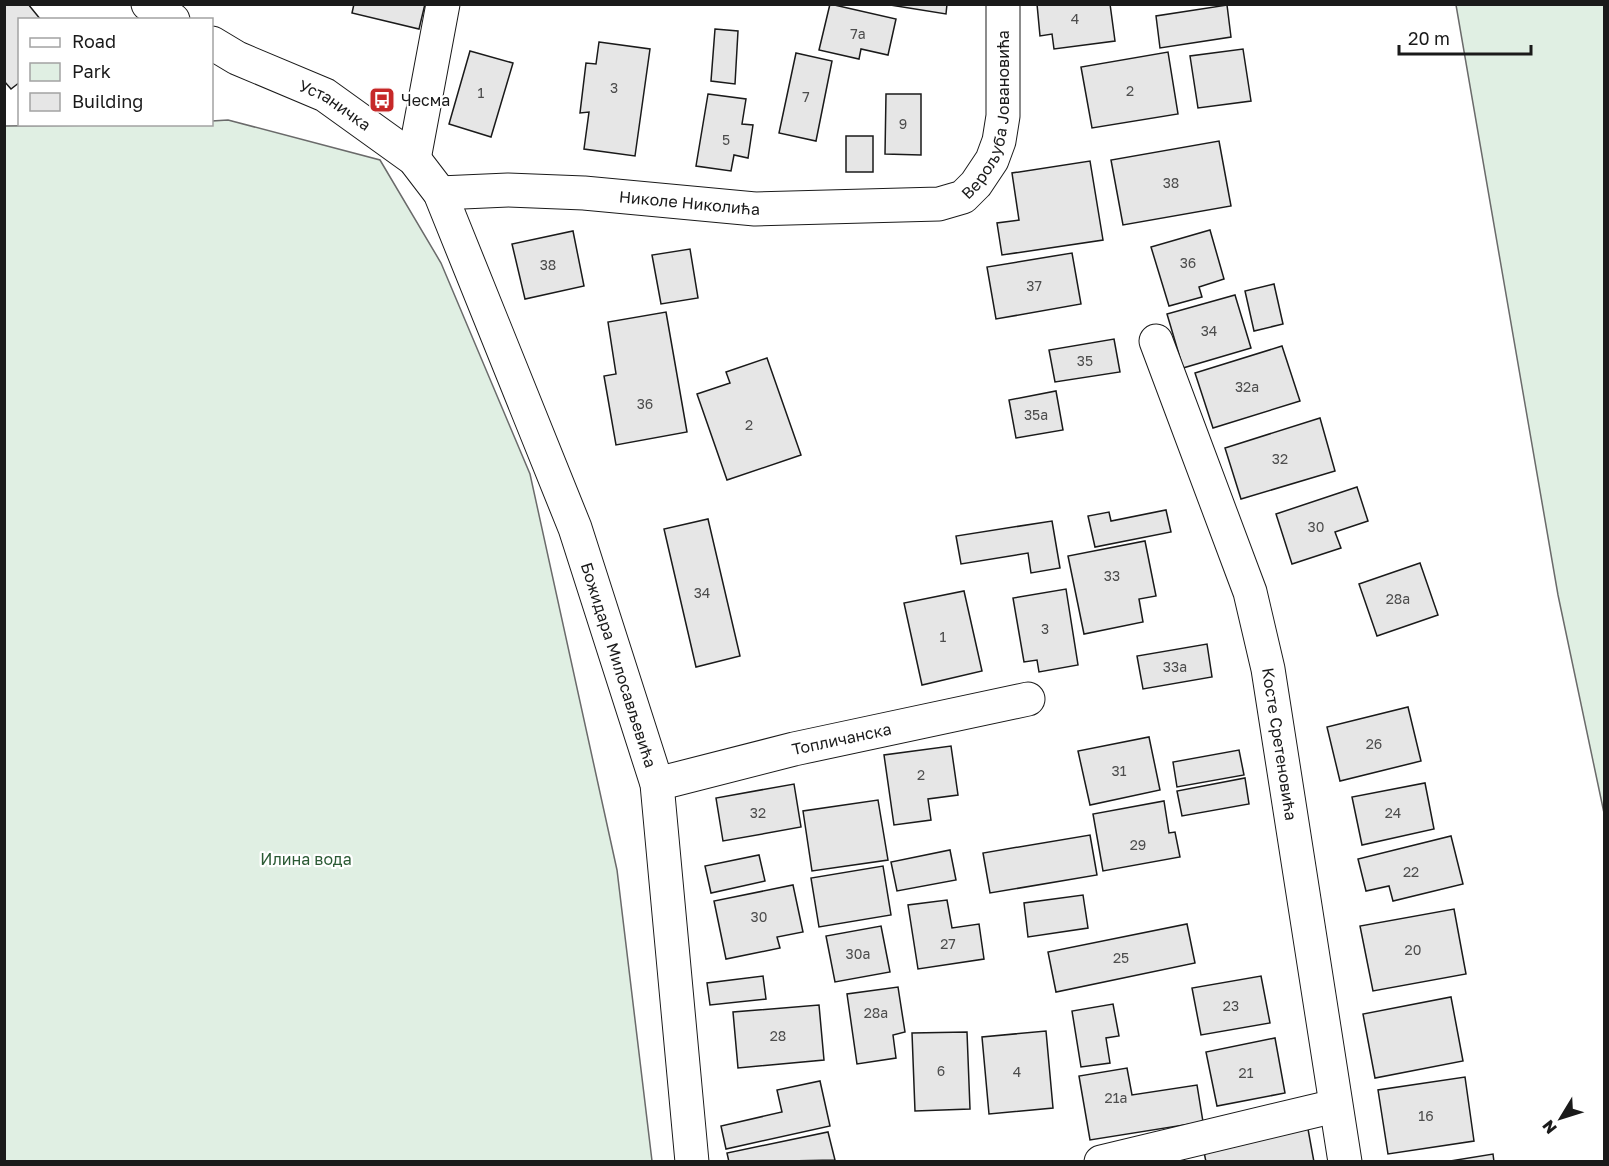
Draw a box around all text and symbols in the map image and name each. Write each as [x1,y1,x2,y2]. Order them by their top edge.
house number: 4 [1071,10,1079,27]
legend [18,18,213,126]
scale bar [1399,18,1531,56]
house number: 7a [850,25,866,42]
text: 20 m [1408,27,1450,49]
text: Road [72,30,116,52]
street label: Верољуба Јовановића [957,30,1013,203]
text: Park [72,60,111,82]
street label: Устаничка [296,75,375,135]
house number: 3 [610,79,618,96]
house number: 2 [1126,82,1134,99]
house number: 1 [478,84,485,101]
bus stop icon: Чесма [367,85,397,115]
house number: 7 [802,88,810,105]
text: Building [72,90,143,112]
place label: Чесма [401,90,450,110]
house number: 9 [899,115,907,132]
house number: 5 [722,131,730,148]
house number: 38 [1163,174,1179,191]
street label: Николе Николића [618,186,760,219]
house number: 36 [1180,254,1196,271]
house number: 38 [540,256,556,273]
house number: 37 [1026,277,1042,294]
house number: 34 [1201,322,1217,339]
house number: 35 [1077,352,1093,369]
house number: 32a [1235,378,1259,395]
house number: 36 [637,395,653,412]
house number: 35a [1024,406,1048,423]
house number: 2 [745,416,753,433]
house number: 32 [1272,450,1288,467]
house number: 30 [1308,518,1324,535]
street label: Божидара Милосављевића [577,560,661,770]
house number: 33 [1104,567,1120,584]
house number: 34 [694,584,710,601]
house number: 28a [1386,590,1410,607]
house number: 3 [1041,620,1049,637]
house number: 1 [940,628,947,645]
house number: 33a [1163,658,1187,675]
street label: Косте Сретеновића [1258,666,1301,822]
street label: Топличанска [790,718,893,759]
house number: 26 [1366,735,1382,752]
house number: 31 [1112,762,1127,779]
house number: 2 [917,766,925,783]
house number: 32 [750,804,766,821]
house number: 24 [1385,804,1401,821]
house number: 29 [1130,836,1146,853]
park label: Илина вода [260,849,352,869]
house number: 22 [1403,863,1419,880]
house number: 30 [751,908,767,925]
house number: 27 [940,935,956,952]
house number: 20 [1405,941,1421,958]
house number: 30a [846,945,870,962]
house number: 25 [1113,949,1129,966]
house number: 23 [1223,997,1239,1014]
house number: 28a [864,1004,888,1021]
house number: 28 [770,1027,786,1044]
house number: 6 [937,1062,945,1079]
house number: 4 [1013,1063,1021,1080]
house number: 21 [1239,1064,1254,1081]
north arrow [1531,1088,1591,1148]
house number: 21a [1105,1089,1127,1106]
house number: 16 [1418,1107,1434,1124]
text: N [1538,1116,1561,1138]

